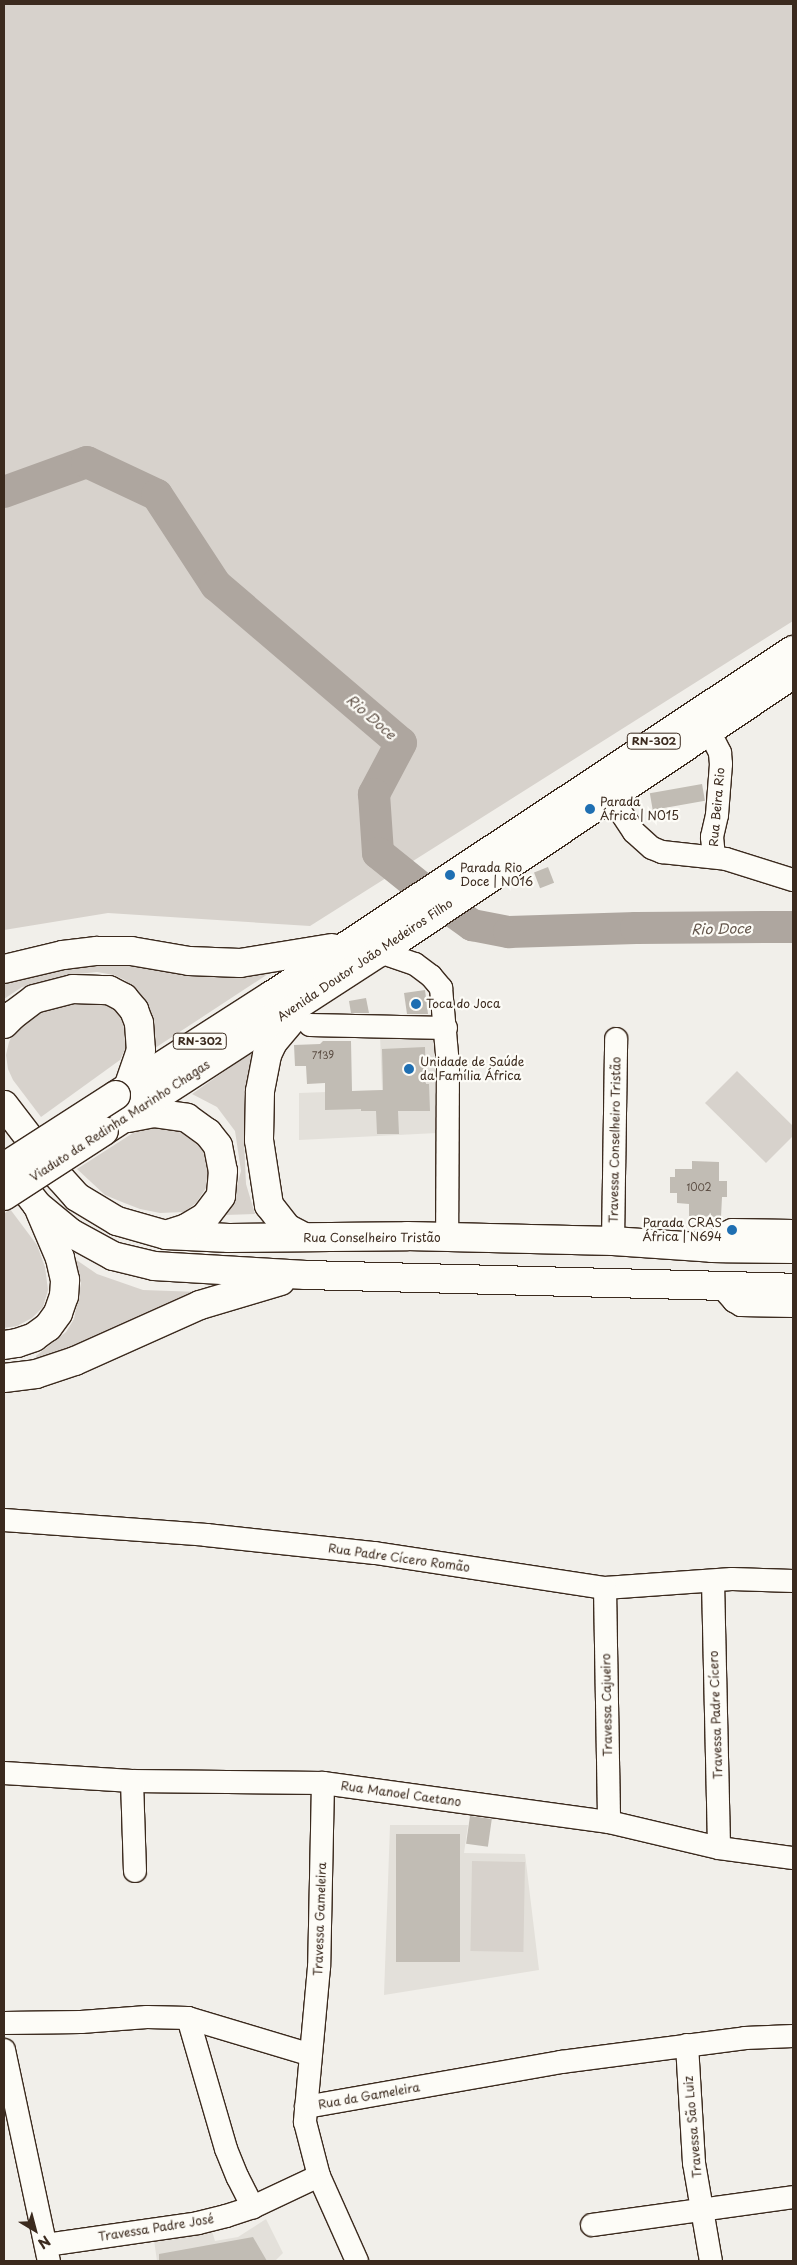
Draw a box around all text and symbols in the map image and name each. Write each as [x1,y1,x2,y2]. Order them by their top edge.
water label: Rio Doce [343,691,399,743]
road number: RN-302 [626,732,682,749]
street label: Rua Beira Rio [706,766,728,848]
place label: Parada África | N015 [600,795,679,823]
marker: Parada África | N015 [584,803,596,815]
place label: Parada Rio Doce | N016 [460,861,533,889]
marker: Parada Rio Doce | N016 [444,869,456,881]
street label: Avenida Doutor João Medeiros Filho [275,896,455,1024]
water label: Rio Doce [691,920,751,938]
place label: Toca do Joca [426,997,501,1011]
marker: Toca do Joca [410,998,422,1010]
road number: RN-302 [172,1032,228,1050]
house number: 7139 [312,1049,334,1061]
place label: Unidade de Saúde da Família África [420,1055,524,1083]
street label: Viaduto da Redinha Marinho Chagas [27,1057,213,1185]
street label: Travessa Conselheiro Tristão [606,1057,624,1223]
marker: Unidade de Saúde da Família África [402,1062,416,1076]
house number: 1002 [686,1181,712,1193]
place label: Parada CRAS África | N694 [642,1216,722,1244]
marker: Parada CRAS África | N694 [726,1224,738,1236]
street label: Rua Conselheiro Tristão [303,1231,441,1245]
street label: Rua Padre Cícero Romão [327,1541,471,1575]
street label: Travessa Padre Cícero [707,1650,725,1780]
street label: Travessa Cajueiro [599,1653,615,1757]
street label: Rua Manoel Caetano [339,1778,463,1810]
street label: Travessa Gameleira [311,1862,329,1976]
street label: Travessa São Luiz [681,2075,705,2179]
street label: Rua da Gameleira [316,2080,422,2112]
north arrow [10,2205,60,2255]
street label: Travessa Padre José [97,2212,215,2244]
text: N [34,2231,55,2254]

